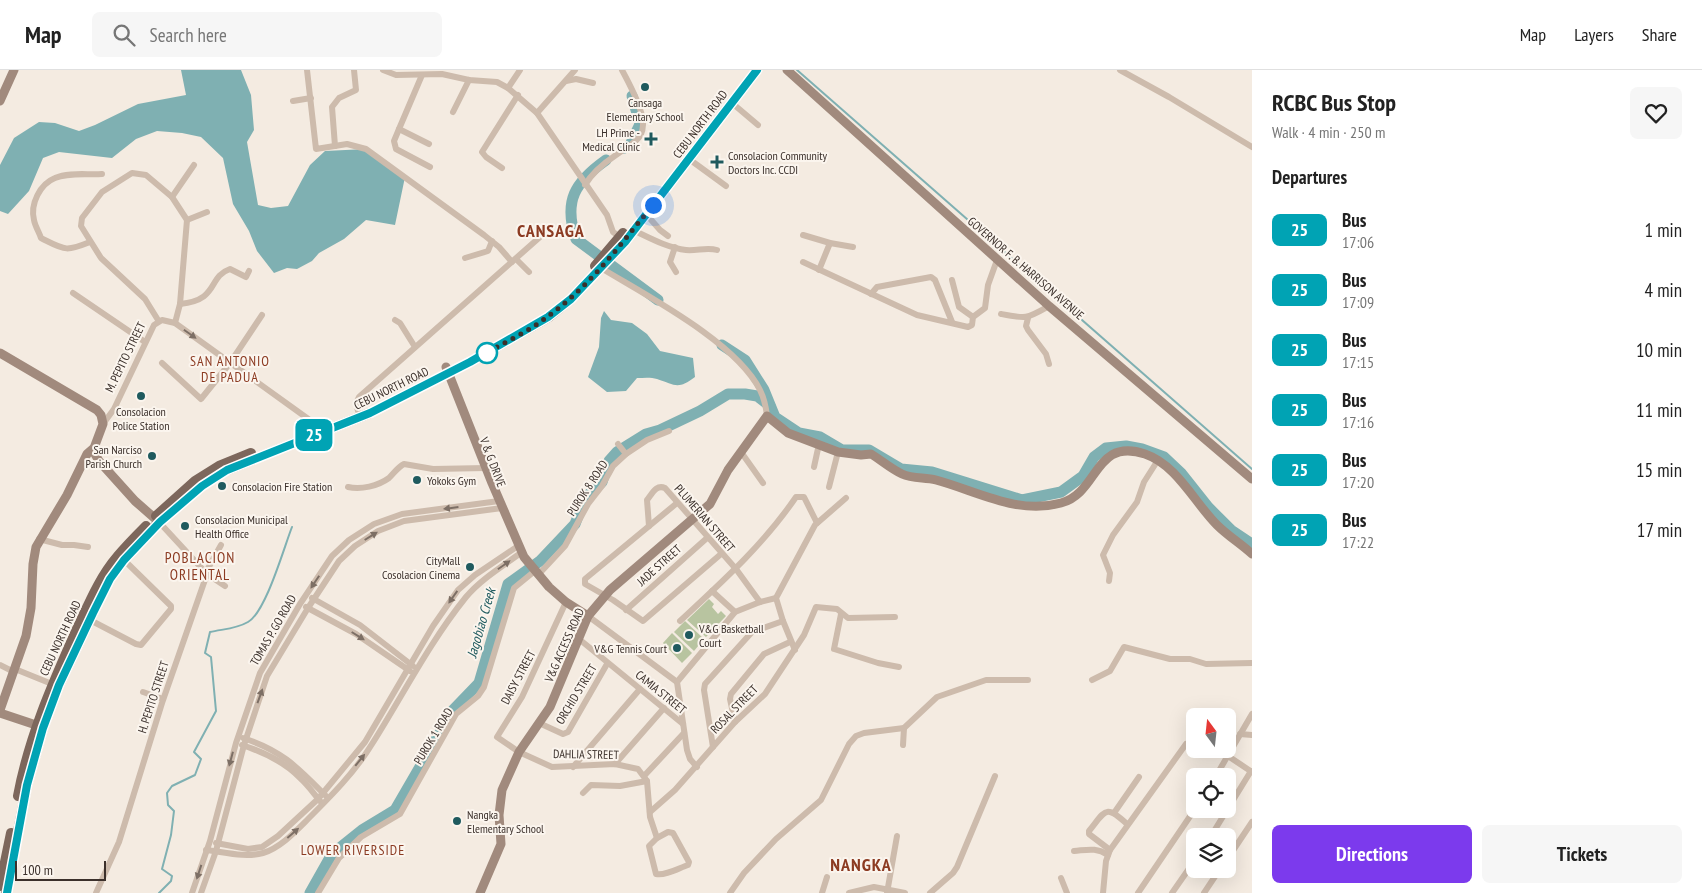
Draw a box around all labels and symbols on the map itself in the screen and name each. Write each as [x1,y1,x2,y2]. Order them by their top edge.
marker: Cansaga Elementary School [639,81,651,93]
street label: CEBU NORTH ROAD [670,87,730,161]
place label: Cansaga Elementary School [607,95,684,124]
place label: LH Prime - Medical Clinic [582,125,641,154]
marker: LH Prime - Medical Clinic [644,132,658,146]
place label: Consolacion Community Doctors Inc. CCDI [728,148,828,177]
marker: Consolacion Community Doctors Inc. CCDI [710,155,724,169]
your location [641,193,666,218]
street label: GOVERNOR F. B. HARRISON AVENUE [965,213,1087,323]
district label: CANSAGA [517,219,585,242]
street label: M. PEPITO STREET [102,319,149,395]
one-way arrow [183,329,197,339]
unlabelled marker [476,342,498,364]
district label: SAN ANTONIO DE PADUA [190,352,270,386]
street label: CEBU NORTH ROAD [351,363,431,413]
marker: Consolacion Police Station [135,390,147,402]
place label: Consolacion Police Station [113,404,169,433]
line badge: 25 [292,419,336,451]
street label: V & G DRIVE [476,434,509,489]
place label: San Narciso Parish Church [86,442,142,471]
marker: San Narciso Parish Church [146,450,158,462]
street label: PUROK 8 ROAD [563,457,611,519]
place label: Yokoks Gym [427,473,476,488]
marker: Yokoks Gym [411,474,423,486]
place label: Consolacion Fire Station [232,479,332,494]
marker: Consolacion Fire Station [216,480,228,492]
street label: PLUMERIAN STREET [672,481,739,555]
one-way arrow [442,504,458,512]
place label: Consolacion Municipal Health Office [195,512,288,541]
marker: Consolacion Municipal Health Office [179,520,191,532]
one-way arrow [364,531,378,540]
street label: JADE STREET [633,541,685,589]
district label: POBLACION ORIENTAL [165,548,235,584]
place label: CityMall Cosolacion Cinema [382,553,460,582]
one-way arrow [497,560,511,570]
marker: CityMall Cosolacion Cinema [464,561,476,573]
one-way arrow [310,575,320,588]
water label: Jagobiao Creek [462,585,500,661]
one-way arrow [448,590,458,604]
street label: TOMAS P. GO ROAD [247,592,299,668]
street label: CEBU NORTH ROAD [36,598,84,678]
street label: V&G ACCESS ROAD [541,606,587,685]
place label: V&G Basketball Court [698,621,764,650]
marker: V&G Basketball Court [683,629,695,641]
one-way arrow [352,631,365,641]
place label: V&G Tennis Court [593,641,668,656]
marker: V&G Tennis Court [671,642,683,654]
street label: DAISY STREET [497,647,539,707]
street label: H. PEPITO STREET [134,658,172,735]
street label: ORCHID STREET [552,661,600,727]
street label: CAMIA STREET [633,667,690,717]
street label: ROSAL STREET [707,681,761,736]
one-way arrow [257,688,264,703]
street label: PUROK 1 ROAD [410,705,456,767]
north arrow [1186,708,1236,758]
street label: DAHLIA STREET [553,746,620,762]
one-way arrow [227,752,235,767]
one-way arrow [354,754,365,767]
place label: Nangka Elementary School [467,807,544,836]
marker: Nangka Elementary School [451,815,463,827]
one-way arrow [287,828,299,839]
district label: LOWER RIVERSIDE [301,841,405,859]
district label: NANGKA [830,853,892,876]
scale bar [15,858,106,881]
one-way arrow [195,864,202,879]

